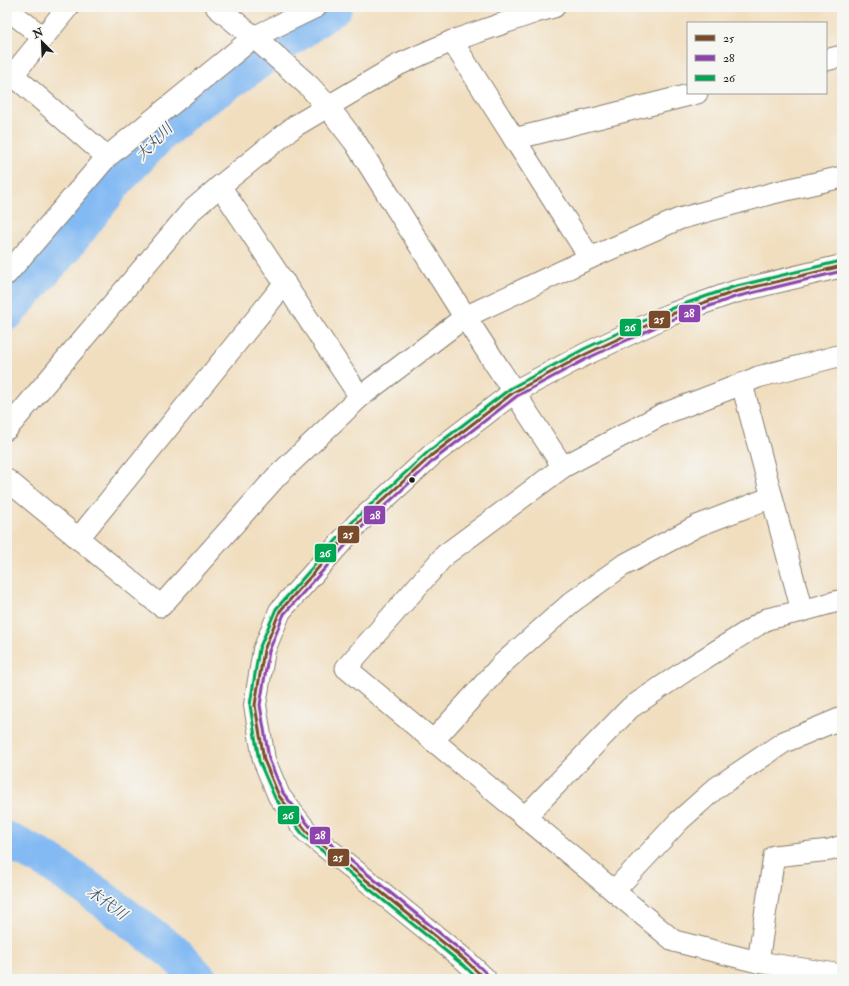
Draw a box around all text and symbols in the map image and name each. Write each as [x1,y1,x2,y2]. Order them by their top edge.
north arrow [22,22,62,62]
legend [687,22,827,94]
text: N [30,25,46,42]
text: 25 [723,31,735,46]
text: 28 [723,51,735,66]
text: 26 [723,71,736,86]
water label: 大丸川 [132,118,178,165]
line badge: 28 [678,304,701,323]
text: 28 [684,307,695,320]
line badge: 25 [648,310,671,329]
text: 25 [654,313,664,326]
line badge: 26 [619,318,642,337]
text: 26 [624,321,637,334]
unlabelled marker [407,475,417,485]
line badge: 28 [363,505,386,525]
text: 28 [370,509,381,522]
line badge: 25 [337,525,360,544]
text: 25 [343,528,353,541]
line badge: 26 [314,543,337,563]
text: 26 [319,547,332,560]
line badge: 26 [277,805,300,825]
text: 26 [282,809,295,822]
line badge: 28 [309,826,331,845]
text: 28 [315,829,326,842]
line badge: 25 [327,848,350,867]
text: 25 [333,851,343,864]
water label: 木代川 [83,882,132,925]

